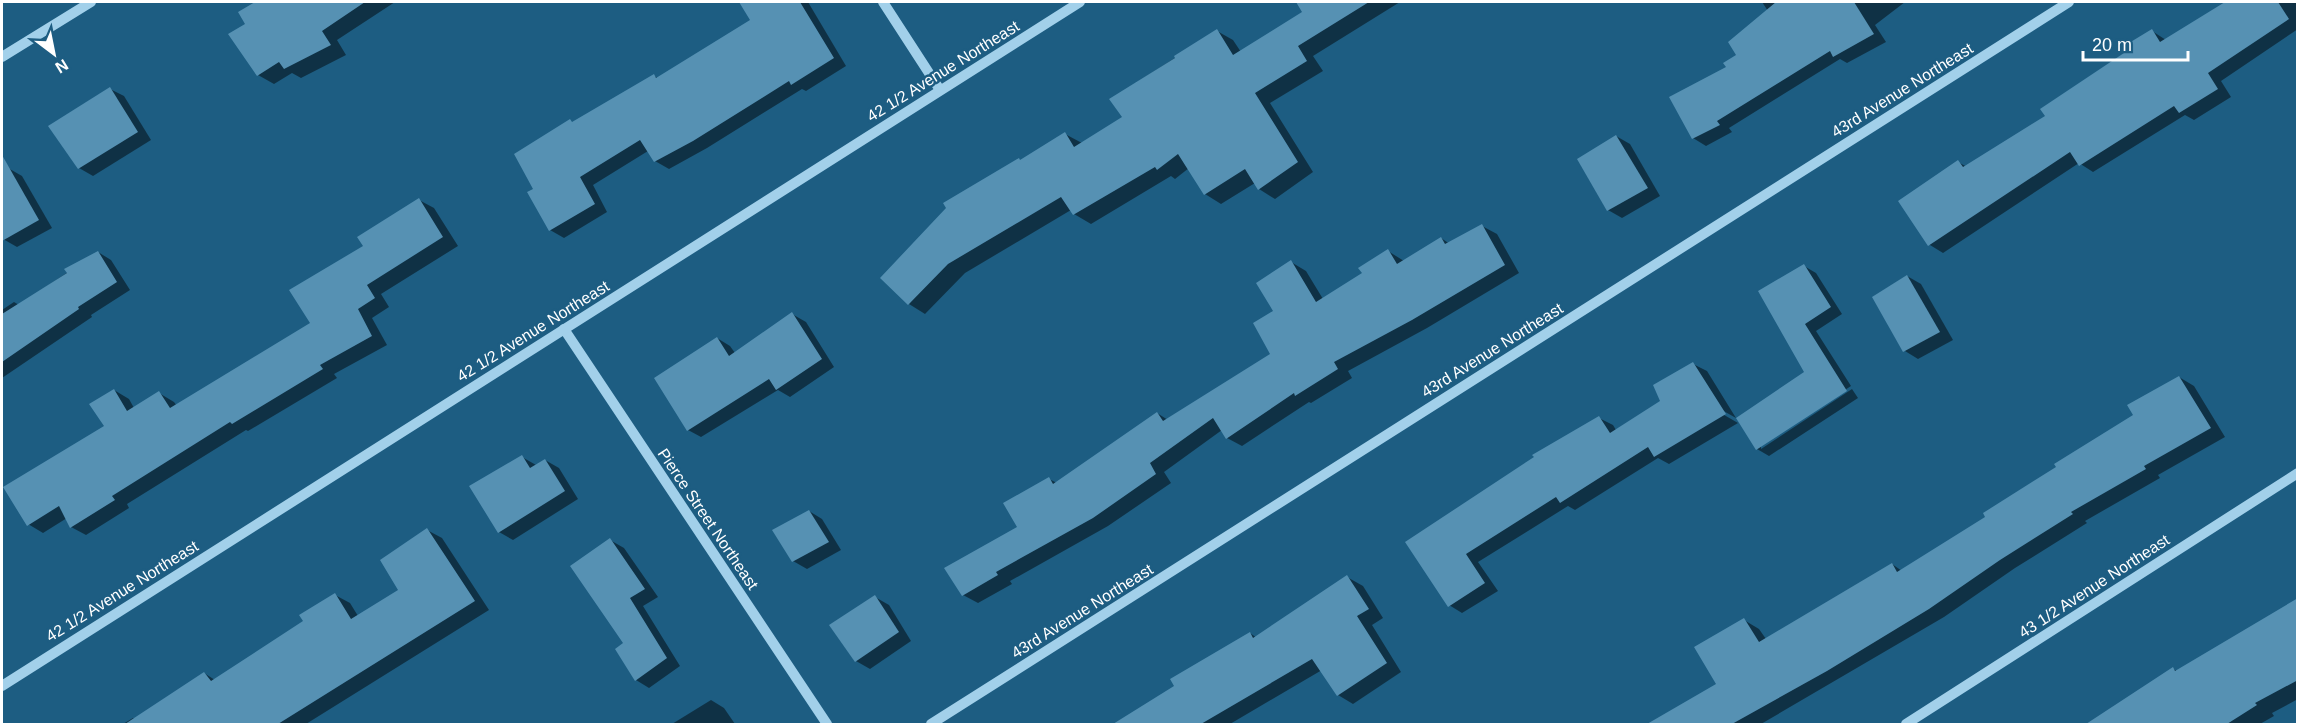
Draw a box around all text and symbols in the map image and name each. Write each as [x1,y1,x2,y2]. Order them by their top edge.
street label: 42 1/2 Avenue Northeast [864,17,1023,125]
north arrow [24,24,84,84]
scale bar [2083,24,2188,62]
text: 20 m [2092,35,2132,55]
street label: 43rd Avenue Northeast [1828,39,1976,140]
text: N [52,56,71,77]
street label: 42 1/2 Avenue Northeast [454,277,613,385]
street label: 43rd Avenue Northeast [1418,299,1566,400]
street label: Pierce Street Northeast [654,445,762,593]
street label: 43 1/2 Avenue Northeast [2016,531,2173,641]
street label: 42 1/2 Avenue Northeast [43,537,202,645]
street label: 43rd Avenue Northeast [1008,560,1156,661]

